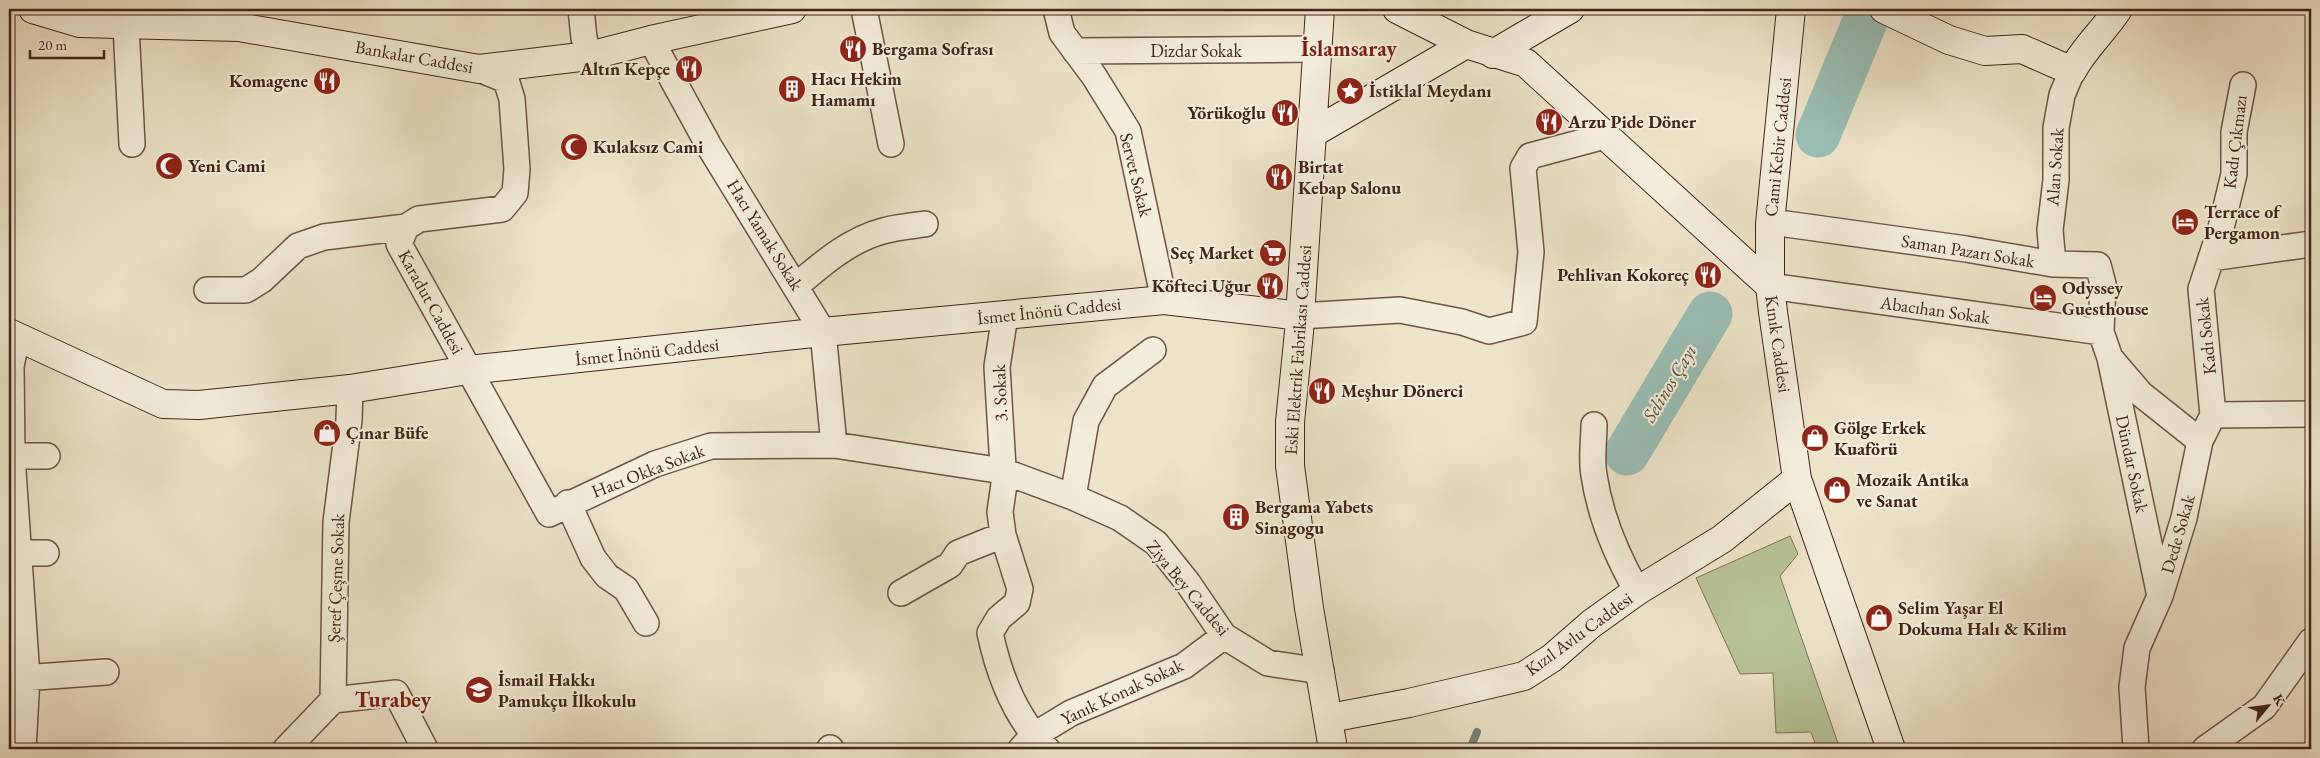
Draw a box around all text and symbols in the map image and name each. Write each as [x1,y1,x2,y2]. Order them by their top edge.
scale bar [30,28,104,60]
restaurant icon: Bergama Sofrası [838,34,868,64]
district label: İslamsaray [1301,34,1397,63]
text: 20 m [38,35,67,54]
street label: Bankalar Caddesi [353,35,475,78]
place label: Bergama Sofrası [872,37,994,60]
street label: Dizdar Sokak [1150,39,1242,62]
restaurant icon: Altın Kepçe [674,54,704,84]
place label: Altın Kepçe [579,57,670,80]
restaurant icon: Komagene [312,66,342,96]
place label: Hacı Hekim Hamamı [811,67,902,111]
place label: Komagene [229,69,308,92]
building icon: Hacı Hekim Hamamı [777,74,807,104]
place icon: İstiklal Meydanı [1335,76,1365,106]
street label: Cami Kebir Caddesi [1759,76,1796,218]
place label: İstiklal Meydanı [1369,79,1492,102]
street label: Kadı Çıkmazı [2217,93,2252,190]
restaurant icon: Yörükoğlu [1270,98,1300,128]
place label: Yörükoğlu [1187,101,1266,124]
restaurant icon: Arzu Pide Döner [1534,107,1564,137]
place label: Arzu Pide Döner [1567,110,1697,133]
street label: Alan Sokak [2040,127,2069,208]
street label: Servet Sokak [1115,130,1158,220]
mosque icon: Kulaksız Cami [559,132,589,162]
place label: Kulaksız Cami [593,135,704,158]
mosque icon: Yeni Cami [154,151,184,181]
place label: Yeni Cami [188,154,266,177]
place label: Birtat Kebap Salonu [1298,155,1401,199]
restaurant icon: Birtat Kebap Salonu [1264,162,1294,192]
street label: Hacı Yamak Sokak [722,175,809,295]
place label: Terrace of Pergamon [2204,200,2282,244]
hotel icon: Terrace of Pergamon [2170,207,2200,237]
street label: Saman Pazarı Sokak [1900,229,2037,272]
supermarket icon: Seç Market [1258,238,1288,268]
place label: Seç Market [1171,241,1254,264]
street label: Eski Elektrik Fabrikası Caddesi [1279,243,1316,456]
street label: Karadut Caddesi [393,245,470,359]
restaurant icon: Pehlivan Kokoreç [1693,260,1723,290]
place label: Pehlivan Kokoreç [1557,263,1690,286]
restaurant icon: Köfteci Uğur [1255,271,1285,301]
place label: Köfteci Uğur [1152,274,1252,297]
place label: Odyssey Guesthouse [2062,276,2149,320]
hotel icon: Odyssey Guesthouse [2028,283,2058,313]
street label: Abacıhan Sokak [1878,290,1992,329]
street label: İsmet İnönü Caddesi [976,291,1123,330]
street label: Kınık Caddesi [1760,294,1797,395]
street label: Kadı Sokak [2190,296,2221,376]
street label: İsmet İnönü Caddesi [574,332,721,371]
water label: Selinos Çayı [1636,340,1702,427]
street label: 3. Sokak [987,363,1012,422]
restaurant icon: Meşhur Dönerci [1307,376,1337,406]
place label: Meşhur Dönerci [1341,379,1464,402]
street label: Dündar Sokak [2111,413,2154,516]
place label: Gölge Erkek Kuaförü [1834,416,1927,460]
shop icon: Çınar Büfe [312,418,342,448]
place label: Çınar Büfe [346,421,429,444]
shop icon: Gölge Erkek Kuaförü [1800,423,1830,453]
street label: Hacı Okka Sokak [588,438,708,503]
place label: Mozaik Antika ve Sanat [1856,468,1969,512]
shop icon: Mozaik Antika ve Sanat [1822,475,1852,505]
street label: Dede Sokak [2155,491,2200,576]
place label: Bergama Yabets Sinagogu [1255,495,1373,539]
building icon: Bergama Yabets Sinagogu [1221,502,1251,532]
street label: Şeref Çeşme Sokak [322,513,349,643]
street label: Ziya Bey Caddesi [1142,535,1236,641]
street label: Kızıl Avlu Caddesi [1520,586,1638,680]
place label: Selim Yaşar El Dokuma Halı & Kilim [1898,596,2067,640]
shop icon: Selim Yaşar El Dokuma Halı & Kilim [1864,603,1894,633]
street label: Yanık Konak Sokak [1057,653,1187,730]
place label: İsmail Hakkı Pamukçu İlkokulu [498,668,636,712]
school or university icon: İsmail Hakkı Pamukçu İlkokulu [464,675,494,705]
north arrow [2242,680,2292,730]
district label: Turabey [355,685,432,714]
text: K [2269,691,2290,709]

